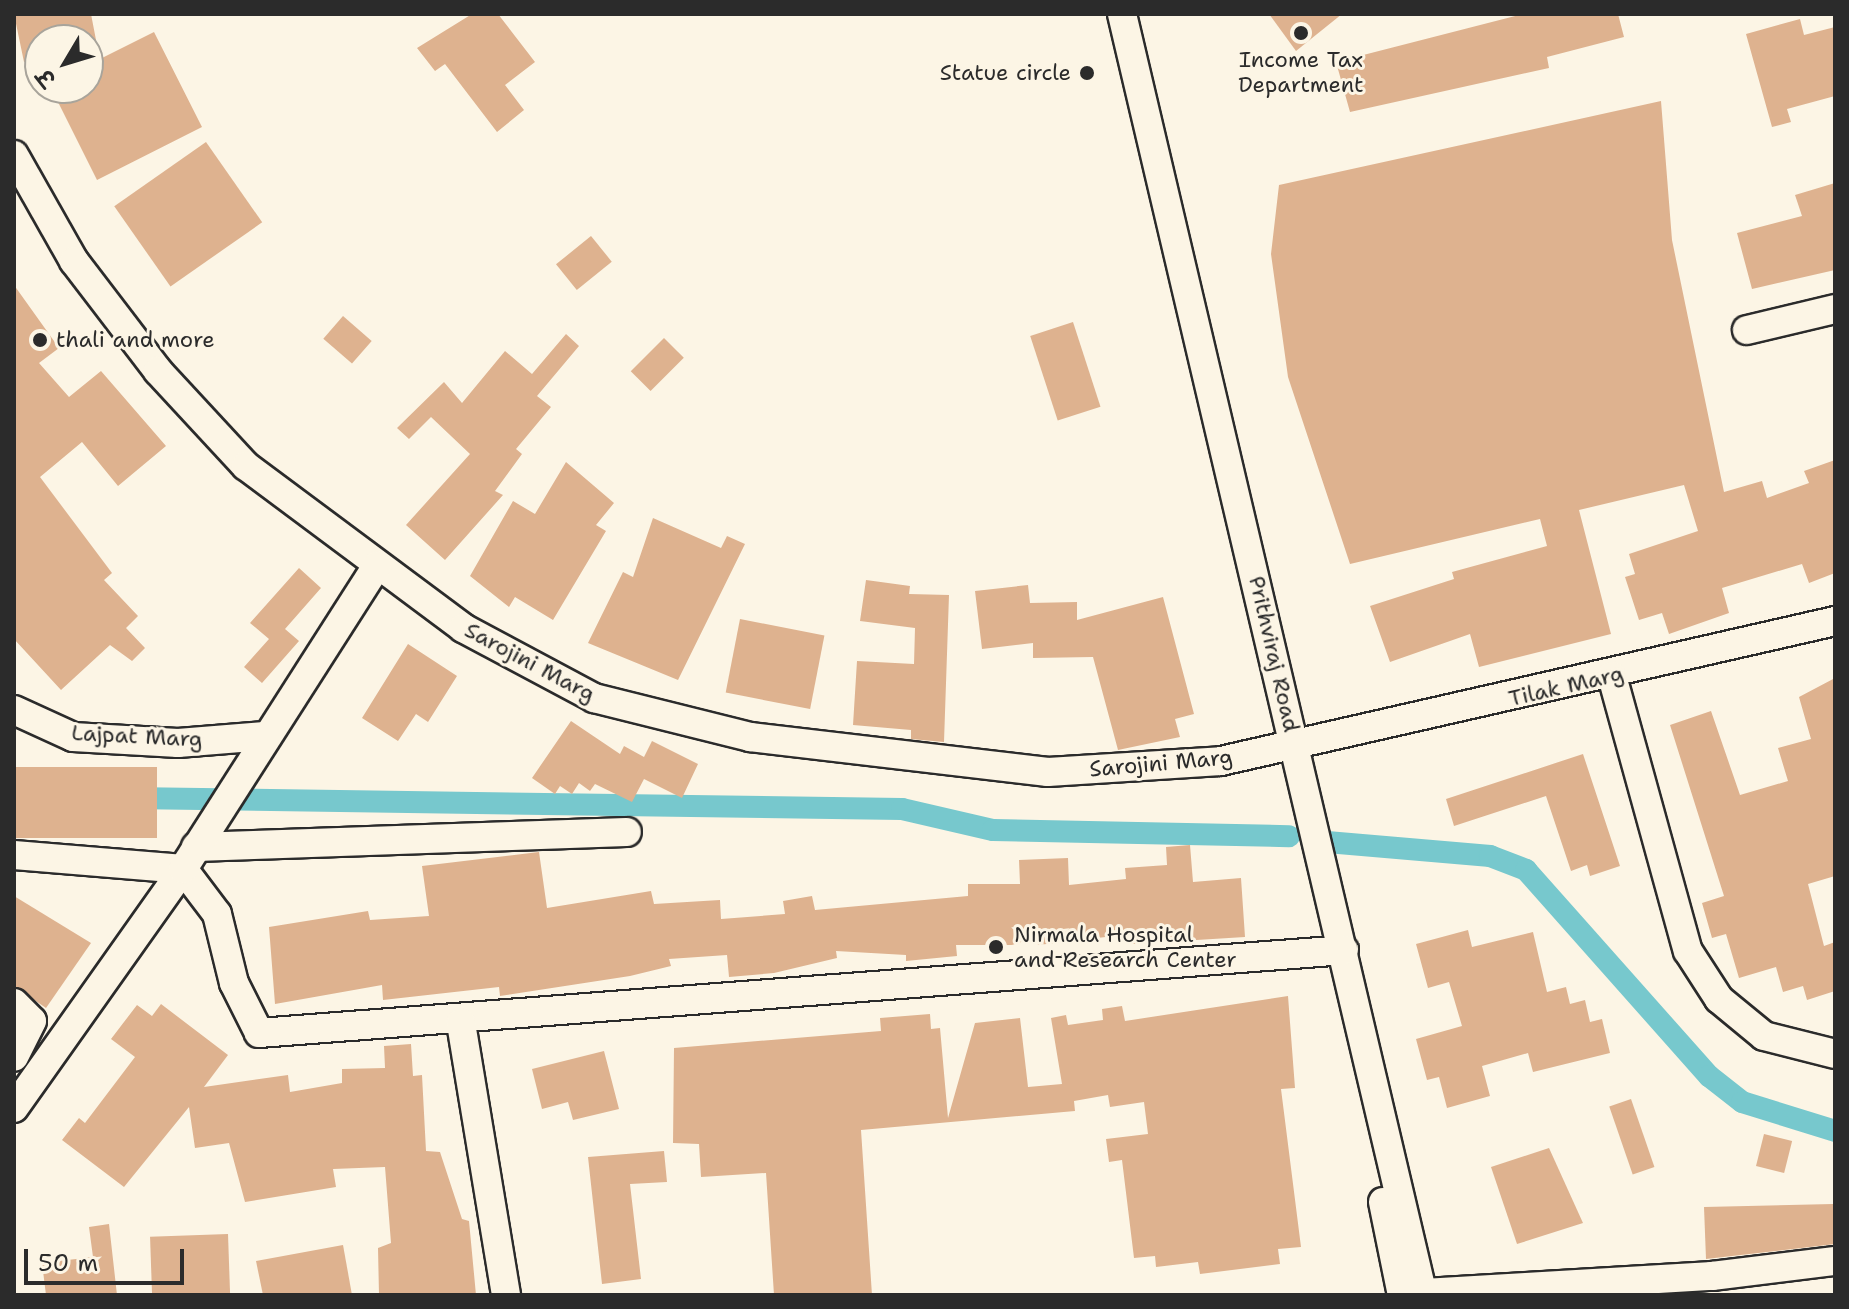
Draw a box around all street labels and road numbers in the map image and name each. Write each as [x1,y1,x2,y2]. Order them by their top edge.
street label: Prithviraj Road [1243,574,1305,734]
street label: Sarojini Marg [460,617,600,707]
street label: Tilak Marg [1506,660,1626,712]
street label: Lajpat Marg [71,719,203,753]
street label: Sarojini Marg [1088,744,1234,782]

